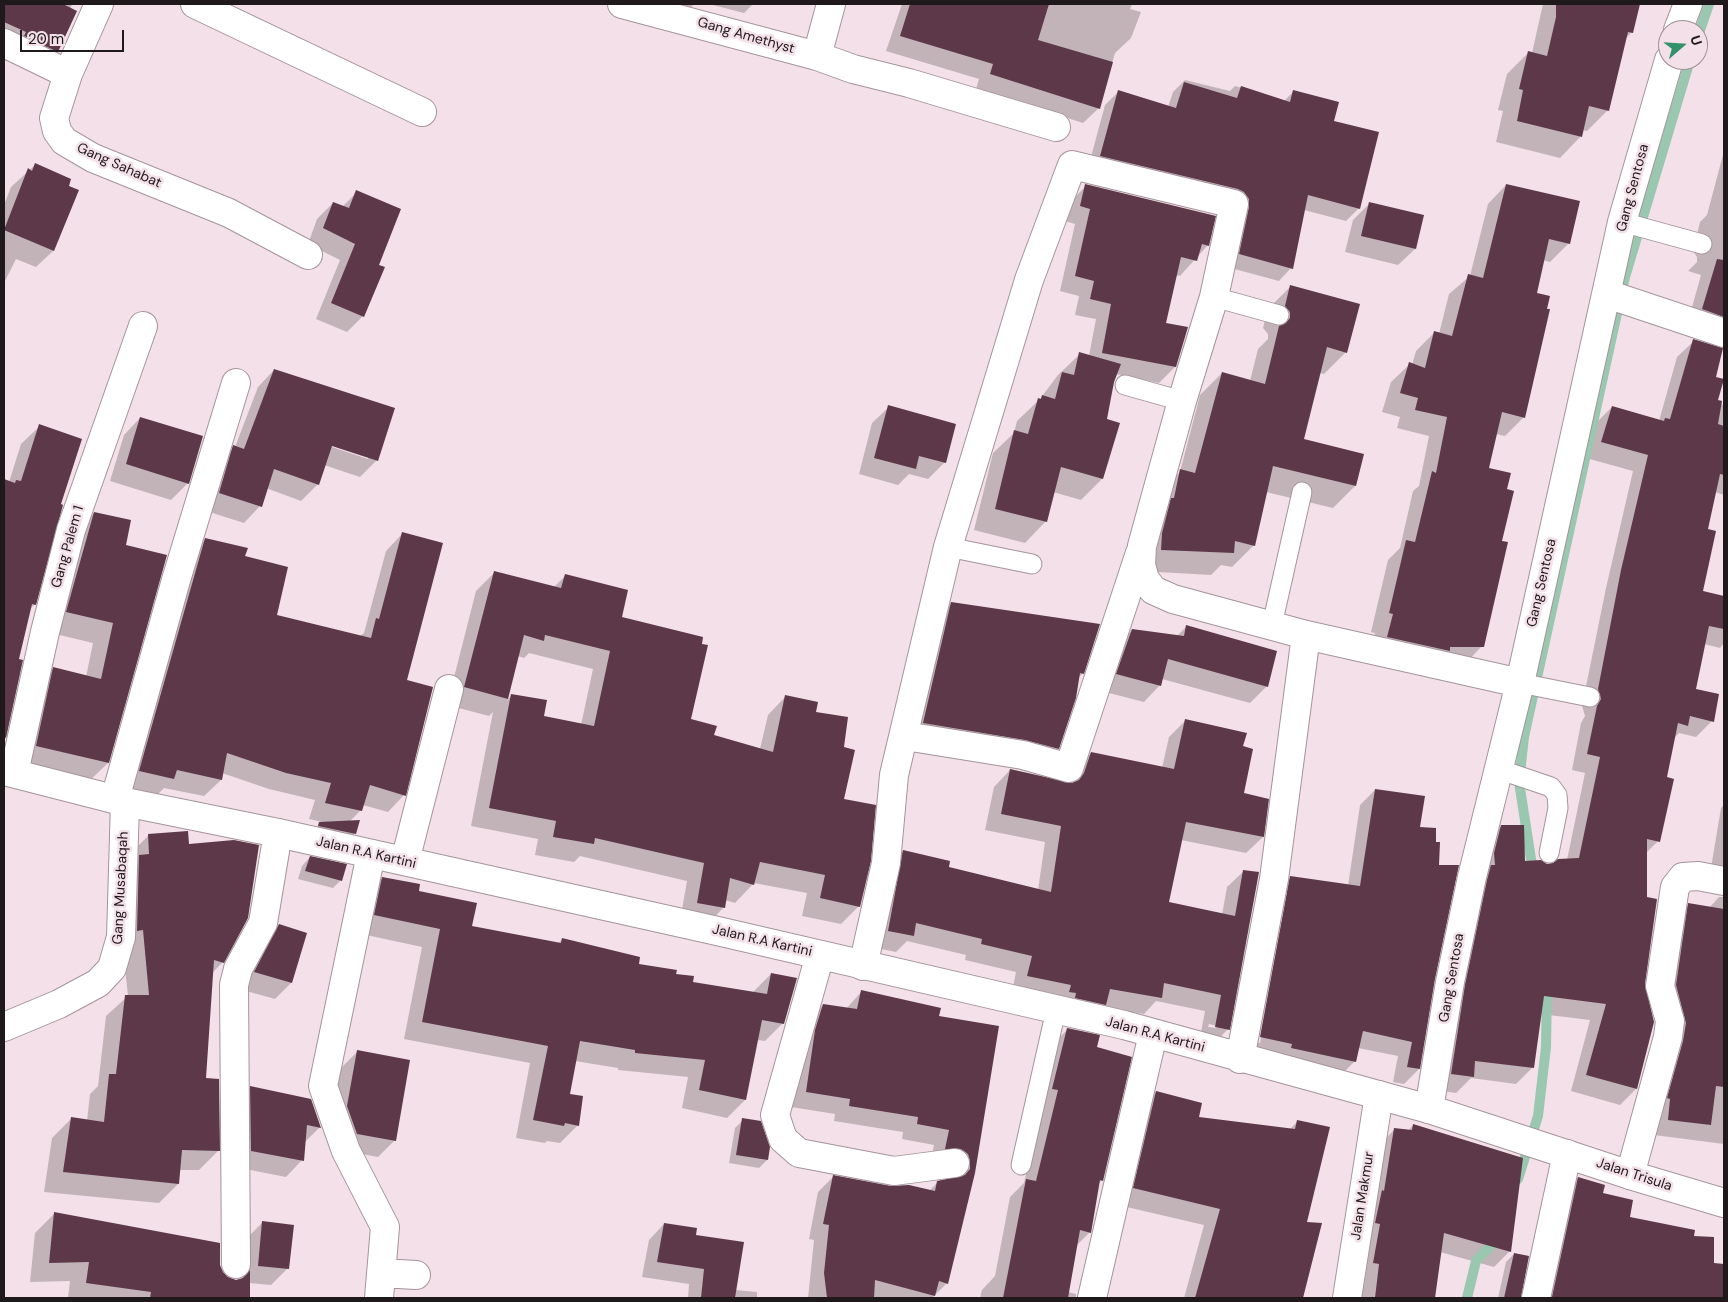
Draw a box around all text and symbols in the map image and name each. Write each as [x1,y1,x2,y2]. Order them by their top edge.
street label: Gang Amethyst [696,14,796,58]
scale bar [22,20,126,52]
north arrow [1658,20,1708,70]
text: 20 m [28,29,64,49]
text: U [1686,33,1706,48]
street label: Gang Sahabat [74,140,164,192]
street label: Gang Sentosa [1613,142,1653,234]
street label: Gang Palem 1 [48,504,88,590]
street label: Gang Sentosa [1524,537,1560,629]
street label: Gang Musabaqah [110,831,132,945]
street label: Jalan R.A Kartini [314,833,418,873]
street label: Jalan R.A Kartini [710,921,814,961]
street label: Gang Sentosa [1436,932,1468,1024]
street label: Jalan R.A Kartini [1103,1014,1207,1056]
street label: Jalan Makmur [1348,1151,1378,1241]
street label: Jalan Trisula [1594,1155,1674,1195]

